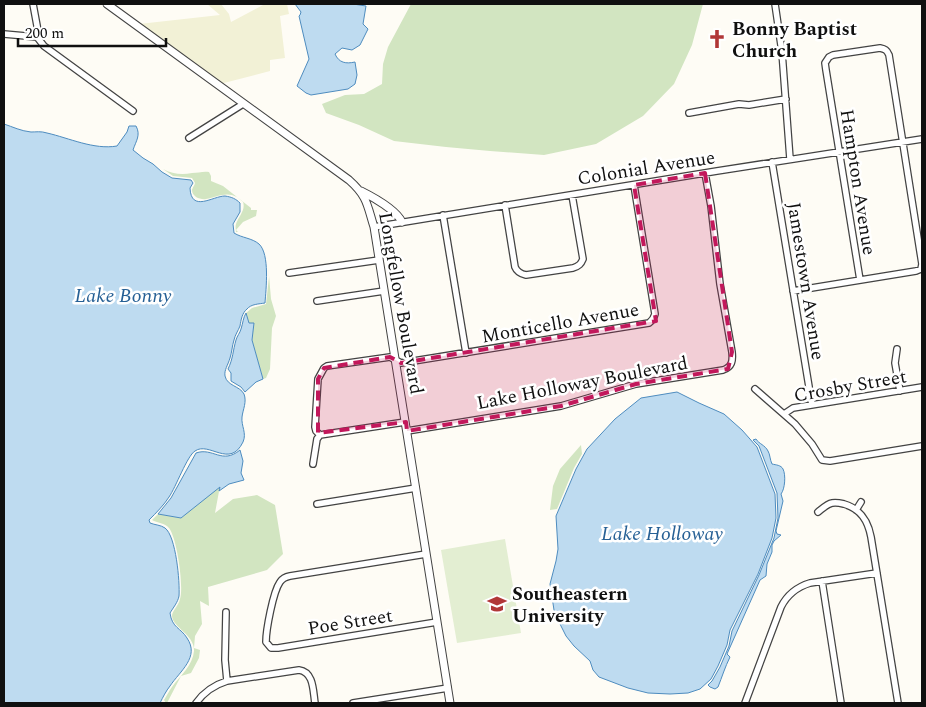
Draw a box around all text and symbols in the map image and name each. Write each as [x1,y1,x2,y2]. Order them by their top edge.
scale bar [18,15,165,47]
place label: Bonny Baptist Church [732,15,857,66]
text: 200 m [25,22,64,45]
church icon: Bonny Baptist Church [706,28,728,50]
street label: Hampton Avenue [832,107,883,257]
street label: Colonial Avenue [575,143,717,194]
street label: Jamestown Avenue [779,200,832,362]
street label: Longfellow Boulevard [370,210,431,397]
water label: Lake Bonny [74,281,172,311]
street label: Monticello Avenue [479,295,641,352]
street label: Lake Holloway Boulevard [474,349,690,418]
street label: Crosby Street [792,362,909,411]
water label: Lake Holloway [601,519,723,549]
place label: Southeastern University [512,580,628,631]
school or university icon: Southeastern University [486,593,508,615]
street label: Poe Street [306,601,395,644]

